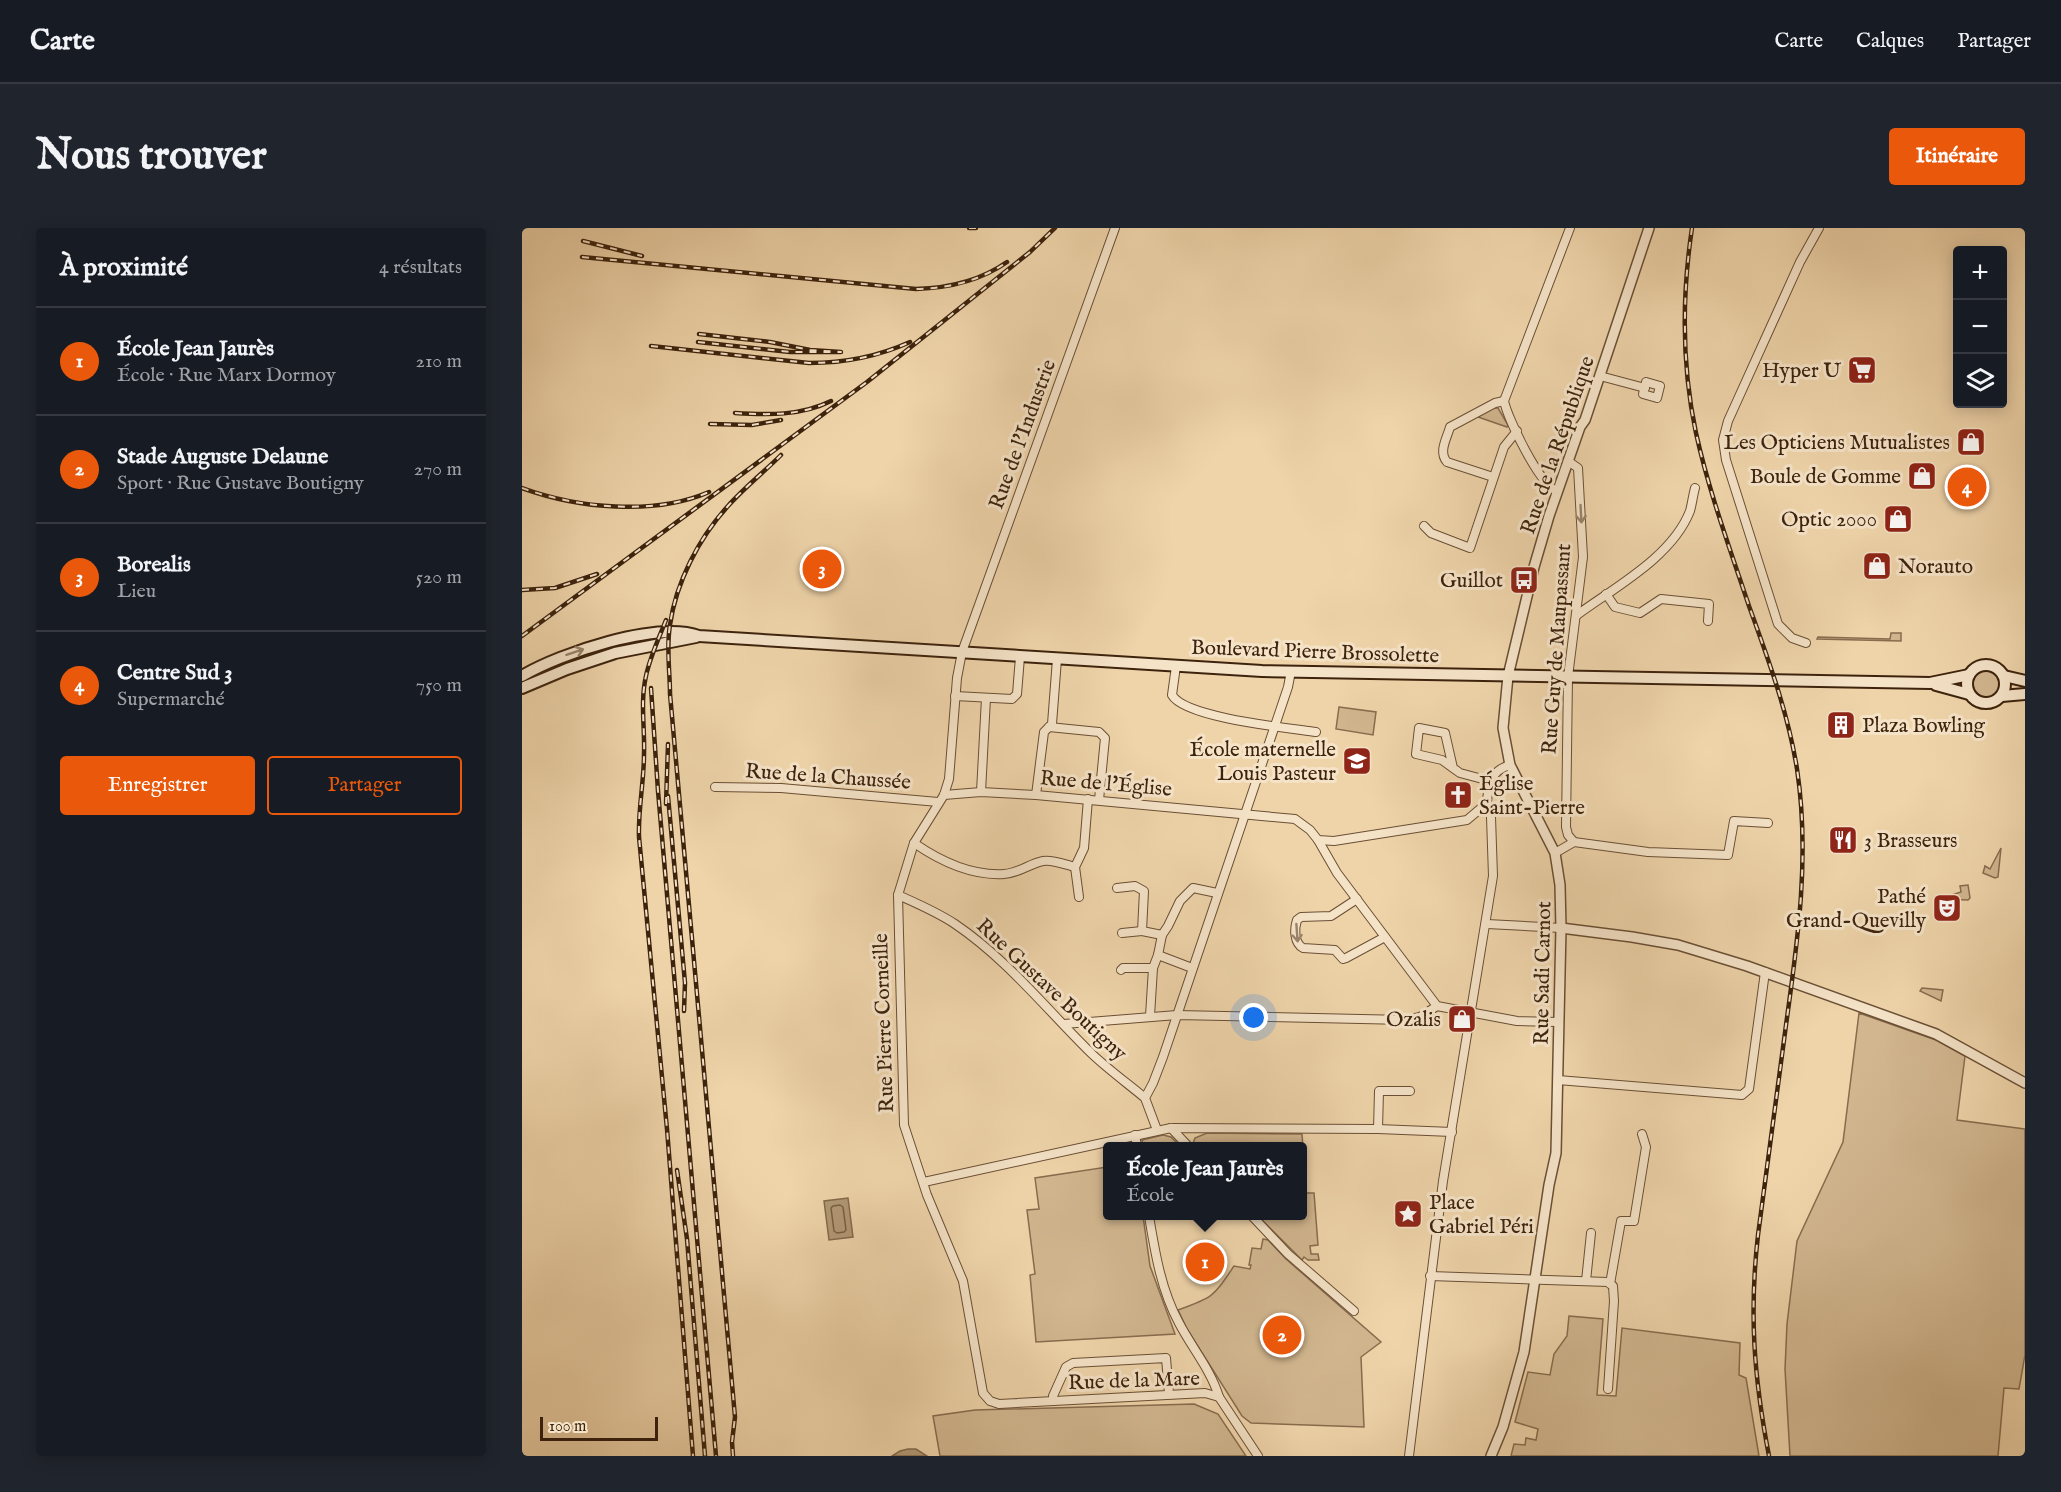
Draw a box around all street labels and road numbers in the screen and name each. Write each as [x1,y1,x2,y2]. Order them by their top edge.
street label: Rue de la République [1515,352,1602,538]
street label: Rue de l'Industrie [984,355,1063,513]
street label: Rue Guy de Maupassant [1537,543,1578,755]
street label: Boulevard Pierre Brossolette [1190,635,1440,670]
street label: Rue de la Chaussée [744,758,912,797]
street label: Rue de l'Église [1039,764,1173,804]
street label: Rue Sadi Carnot [1529,901,1558,1045]
street label: Rue Gustave Boutigny [970,913,1133,1068]
street label: Rue Pierre Corneille [868,932,901,1113]
street label: Rue de la Mare [1068,1366,1201,1397]

